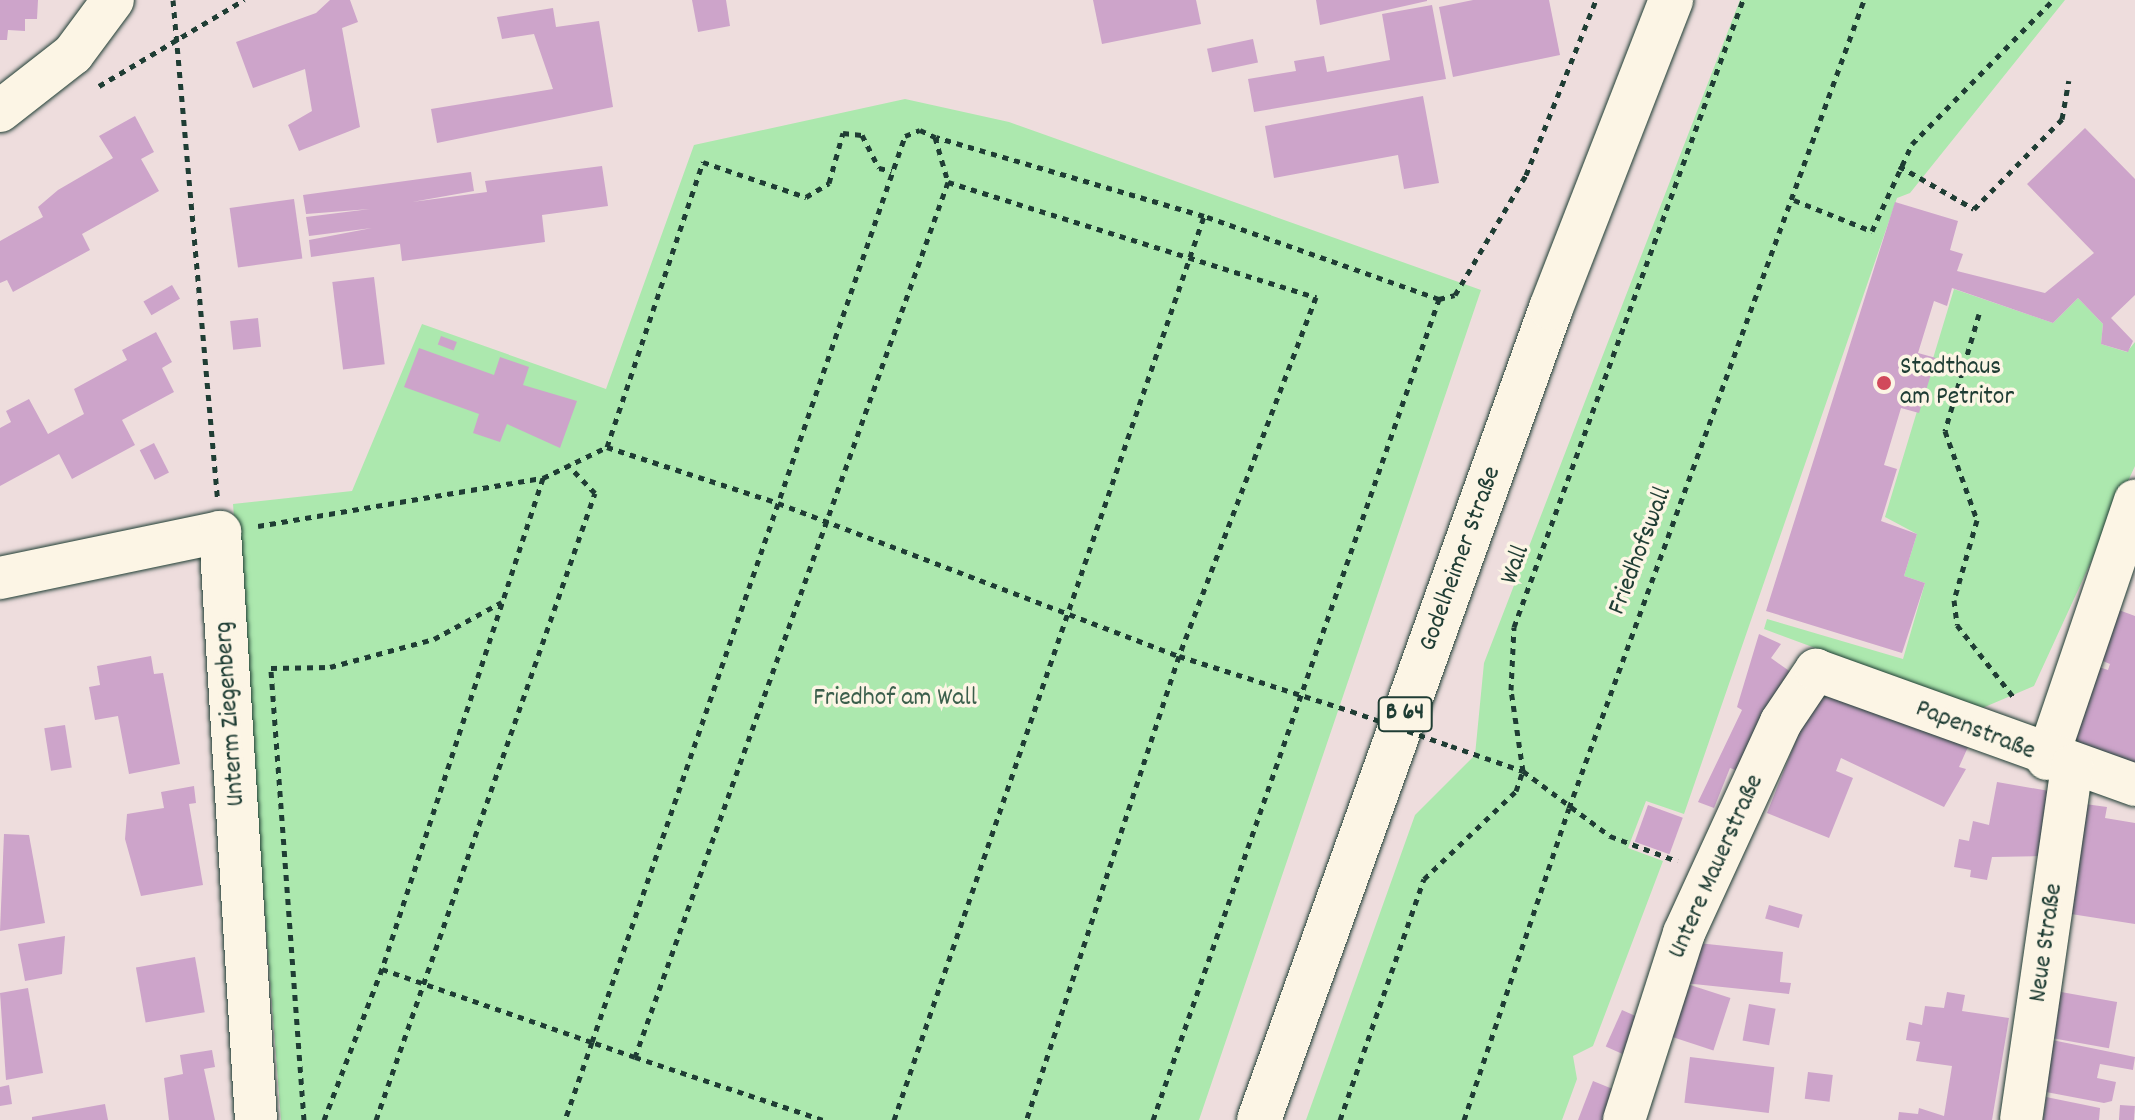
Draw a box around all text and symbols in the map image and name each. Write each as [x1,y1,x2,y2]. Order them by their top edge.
place label: Stadthaus am Petritor [1900,352,2014,414]
marker: Stadthaus am Petritor [1875,374,1893,392]
street label: Godelheimer Straße [1413,462,1509,656]
street label: Friedhofswall [1602,483,1680,619]
street label: Wall [1494,541,1538,589]
street label: Unterm Ziegenberg [209,620,253,808]
park label: Friedhof am Wall [813,683,977,715]
road number: B 64 [1377,694,1433,734]
street label: Papenstraße [1911,694,2039,768]
street label: Untere Mauerstraße [1662,770,1772,964]
street label: Neue Straße [2023,882,2071,1004]

